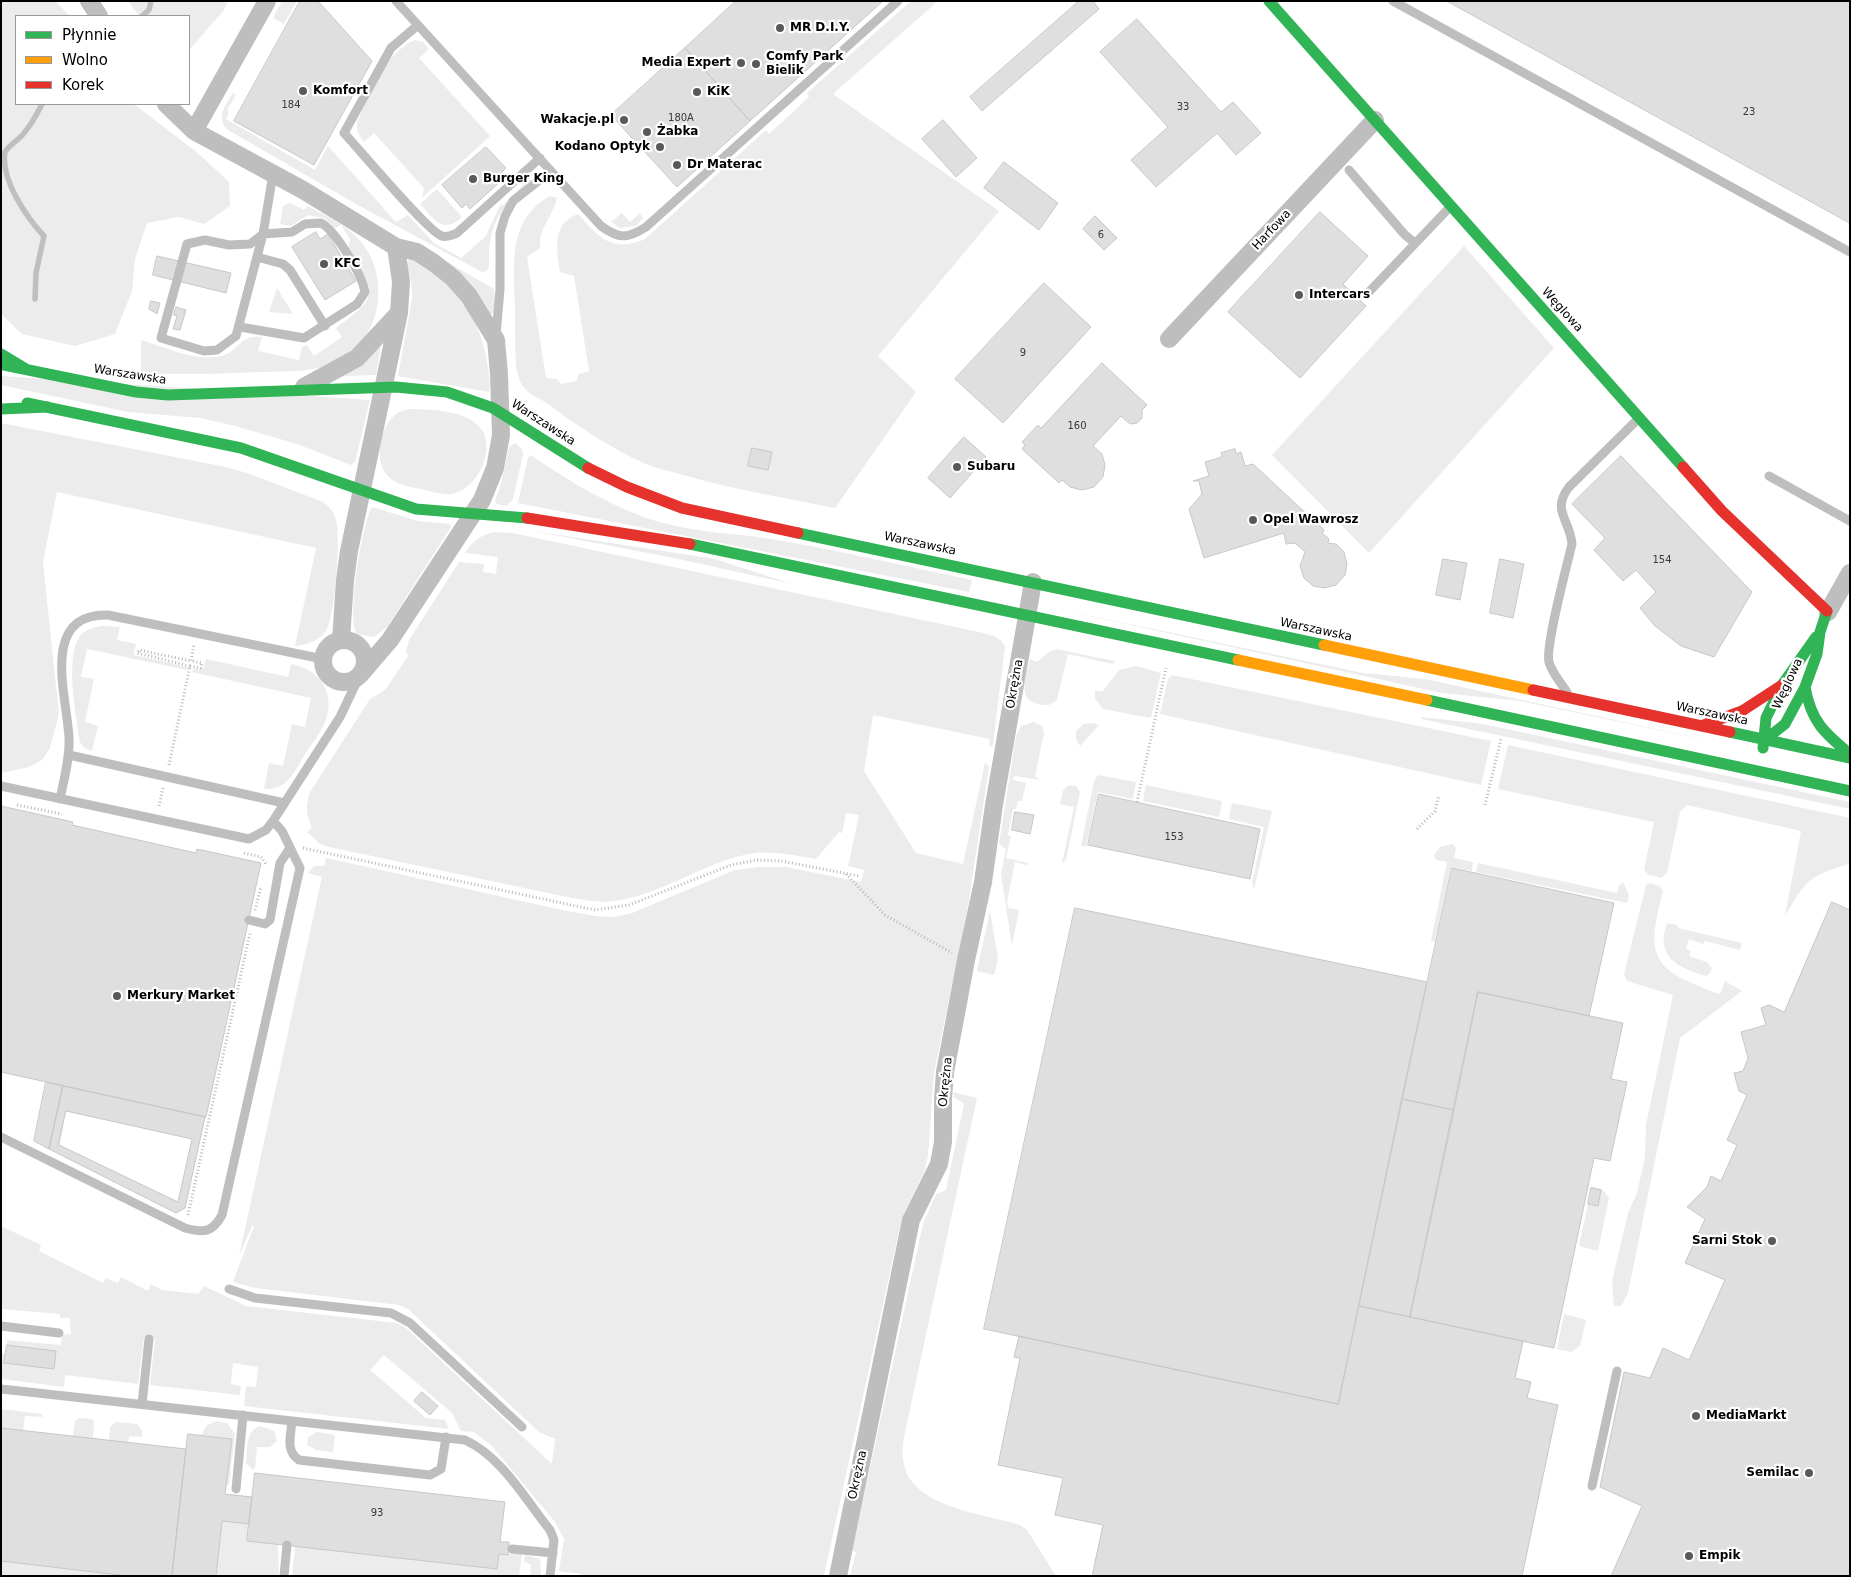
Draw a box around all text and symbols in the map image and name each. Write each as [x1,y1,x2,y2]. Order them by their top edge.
legend [15,15,190,105]
place label: MR D.I.Y. [790,21,850,35]
marker: MR D.I.Y. [774,22,786,34]
text: Płynnie [62,26,117,44]
place label: Comfy Park Bielik [766,50,843,78]
text: Wolno [62,51,108,69]
place label: Media Expert [642,56,731,70]
marker: Media Expert [735,57,747,69]
marker: Comfy Park Bielik [750,58,762,70]
text: Korek [62,76,104,94]
place label: Komfort [313,84,368,98]
marker: Komfort [297,85,309,97]
place label: KiK [707,85,730,99]
marker: KiK [691,86,703,98]
house number: 184 [281,99,301,111]
house number: 33 [1177,101,1189,113]
house number: 23 [1743,106,1755,118]
house number: 180A [668,112,694,124]
place label: Wakacje.pl [540,113,614,127]
marker: Wakacje.pl [618,114,630,126]
place label: Żabka [657,125,698,139]
marker: Żabka [641,126,653,138]
place label: Kodano Optyk [555,140,650,154]
marker: Kodano Optyk [654,141,666,153]
place label: Dr Materac [687,158,762,172]
marker: Dr Materac [671,159,683,171]
place label: Burger King [483,172,564,186]
marker: Burger King [467,173,479,185]
street label: Harfowa [1250,207,1294,253]
house number: 6 [1098,229,1104,241]
place label: KFC [334,257,360,271]
marker: KFC [318,258,330,270]
street label: Węglowa [1538,285,1586,335]
place label: Intercars [1309,288,1370,302]
marker: Intercars [1293,289,1305,301]
house number: 9 [1020,347,1026,359]
street label: Warszawska [93,362,167,388]
street label: Warszawska [508,397,578,449]
house number: 160 [1067,420,1087,432]
place label: Subaru [967,460,1015,474]
marker: Subaru [951,461,963,473]
place label: Opel Wawrosz [1263,513,1359,527]
marker: Opel Wawrosz [1247,514,1259,526]
street label: Warszawska [883,529,957,559]
house number: 154 [1652,554,1672,566]
street label: Warszawska [1279,615,1353,645]
street label: Węglowa [1770,656,1806,712]
street label: Okrężna [1004,658,1026,710]
street label: Warszawska [1675,699,1749,729]
house number: 153 [1164,831,1184,843]
place label: Merkury Market [127,989,235,1003]
marker: Merkury Market [111,990,123,1002]
street label: Okrężna [936,1056,956,1108]
place label: Sarni Stok [1692,1234,1762,1248]
marker: Sarni Stok [1766,1235,1778,1247]
place label: MediaMarkt [1706,1409,1787,1423]
marker: MediaMarkt [1690,1410,1702,1422]
street label: Okrężna [846,1449,870,1501]
place label: Semilac [1746,1466,1799,1480]
marker: Semilac [1803,1467,1815,1479]
house number: 93 [371,1507,383,1519]
place label: Empik [1699,1549,1740,1563]
marker: Empik [1683,1550,1695,1562]

